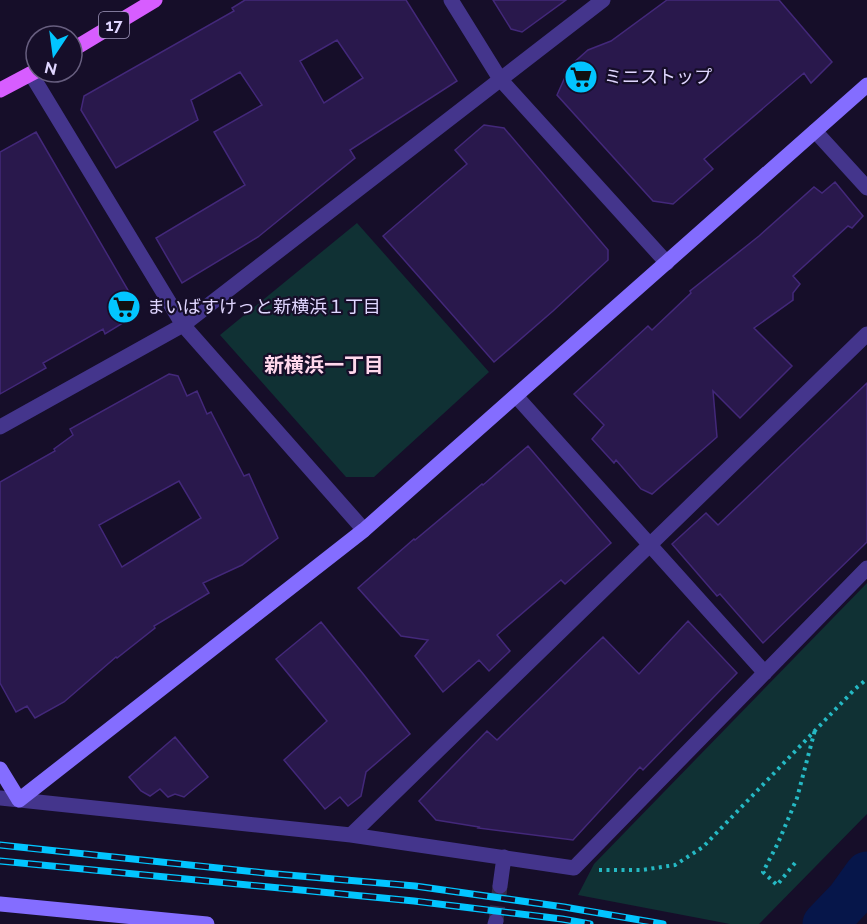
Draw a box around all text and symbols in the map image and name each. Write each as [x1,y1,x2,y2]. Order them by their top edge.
road number: 17 [99,12,129,38]
north arrow [24,24,84,84]
text: N [43,57,59,79]
supermarket icon: ミニストップ [563,59,599,95]
place label: ミニストップ [604,66,712,87]
supermarket icon: まいばすけっと新横浜１丁目 [106,289,142,325]
place label: まいばすけっと新横浜１丁目 [147,296,381,317]
district label: 新横浜一丁目 [264,353,384,377]

